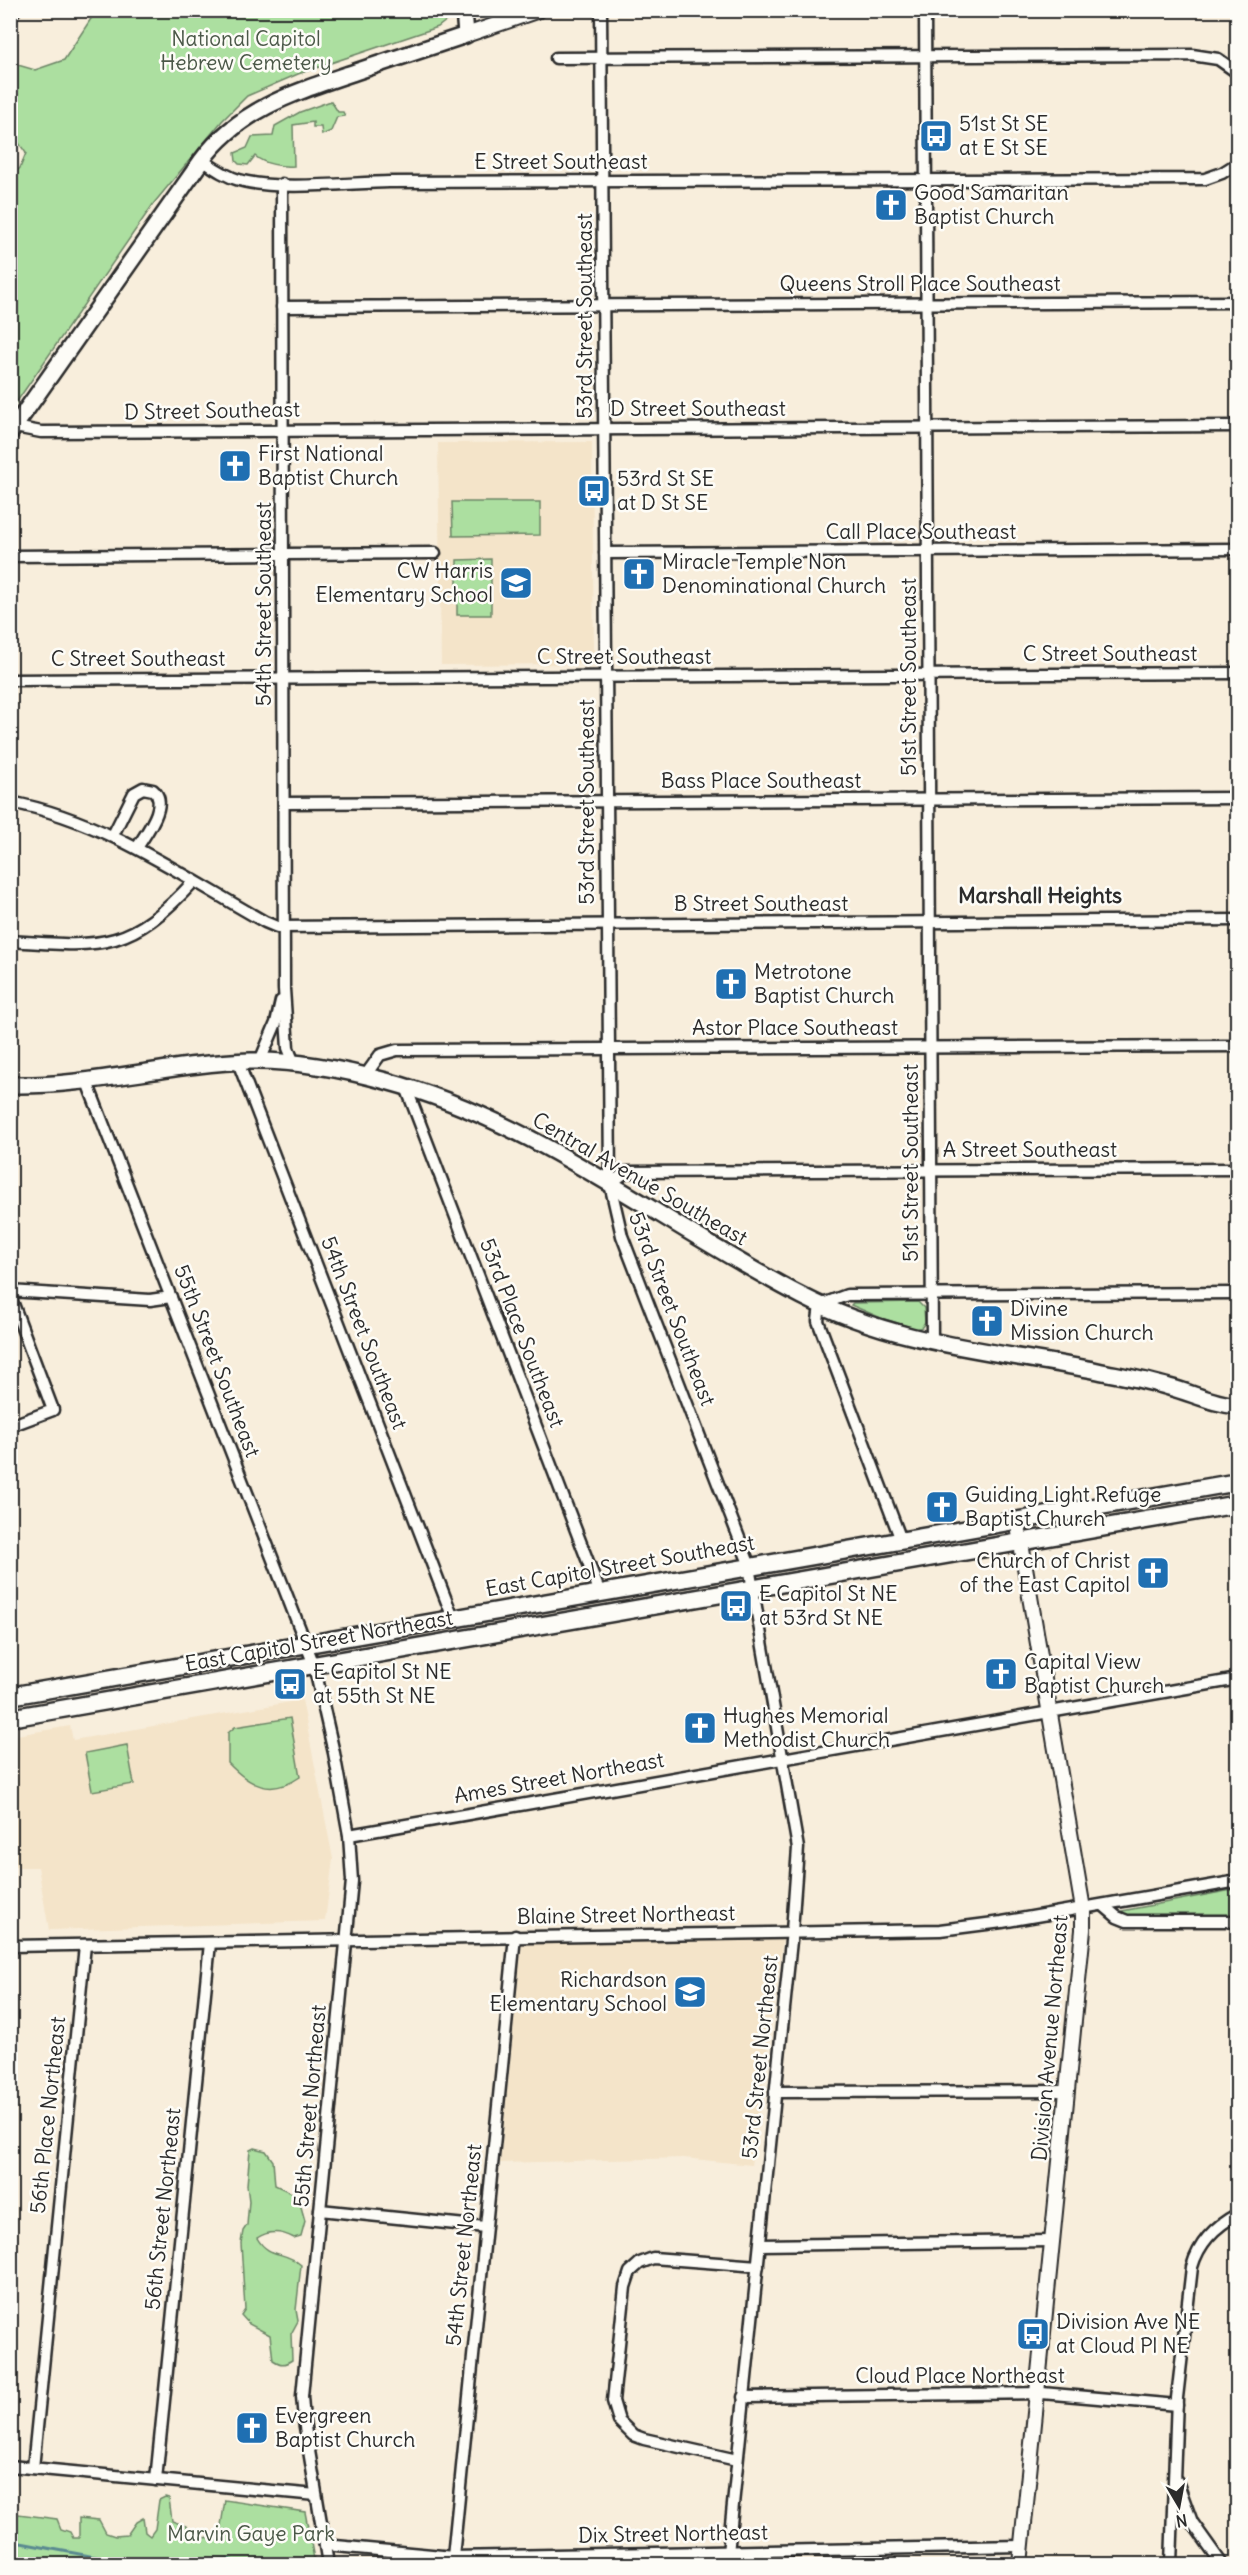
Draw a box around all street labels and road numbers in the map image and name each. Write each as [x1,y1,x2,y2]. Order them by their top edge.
street label: E Street Southeast [474,148,648,175]
street label: 53rd Street Southeast [571,213,598,419]
street label: Queens Stroll Place Southeast [779,270,1061,297]
street label: D Street Southeast [124,395,300,426]
street label: D Street Southeast [610,395,786,422]
street label: 54th Street Southeast [250,502,277,706]
street label: Call Place Southeast [826,518,1016,545]
street label: 51st Street Southeast [895,578,922,776]
street label: C Street Southeast [1023,640,1197,667]
street label: C Street Southeast [537,643,711,670]
street label: C Street Southeast [51,645,225,672]
street label: 53rd Street Southeast [573,699,600,905]
street label: Bass Place Southeast [661,767,861,794]
street label: B Street Southeast [674,890,848,917]
street label: Astor Place Southeast [692,1014,898,1041]
street label: 51st Street Southeast [897,1064,924,1262]
street label: Central Avenue Southeast [528,1106,753,1251]
street label: A Street Southeast [943,1136,1117,1163]
street label: 53rd Street Southeast [623,1208,722,1410]
street label: 54th Street Southeast [315,1233,414,1433]
street label: 53rd Place Southeast [474,1234,571,1431]
street label: 55th Street Southeast [168,1261,267,1461]
street label: East Capitol Street Southeast [483,1529,756,1602]
street label: East Capitol Street Northeast [183,1604,455,1677]
street label: Ames Street Northeast [452,1746,666,1809]
street label: Blaine Street Northeast [517,1899,735,1930]
street label: Division Avenue Northeast [1025,1914,1074,2162]
street label: 53rd Street Northeast [735,1954,784,2160]
street label: 55th Street Northeast [287,2004,332,2208]
street label: 56th Place Northeast [24,2015,71,2215]
street label: 56th Street Northeast [138,2106,187,2311]
street label: 54th Street Northeast [439,2142,488,2347]
street label: Cloud Place Northeast [855,2362,1065,2389]
street label: Dix Street Northeast [578,2518,768,2549]

